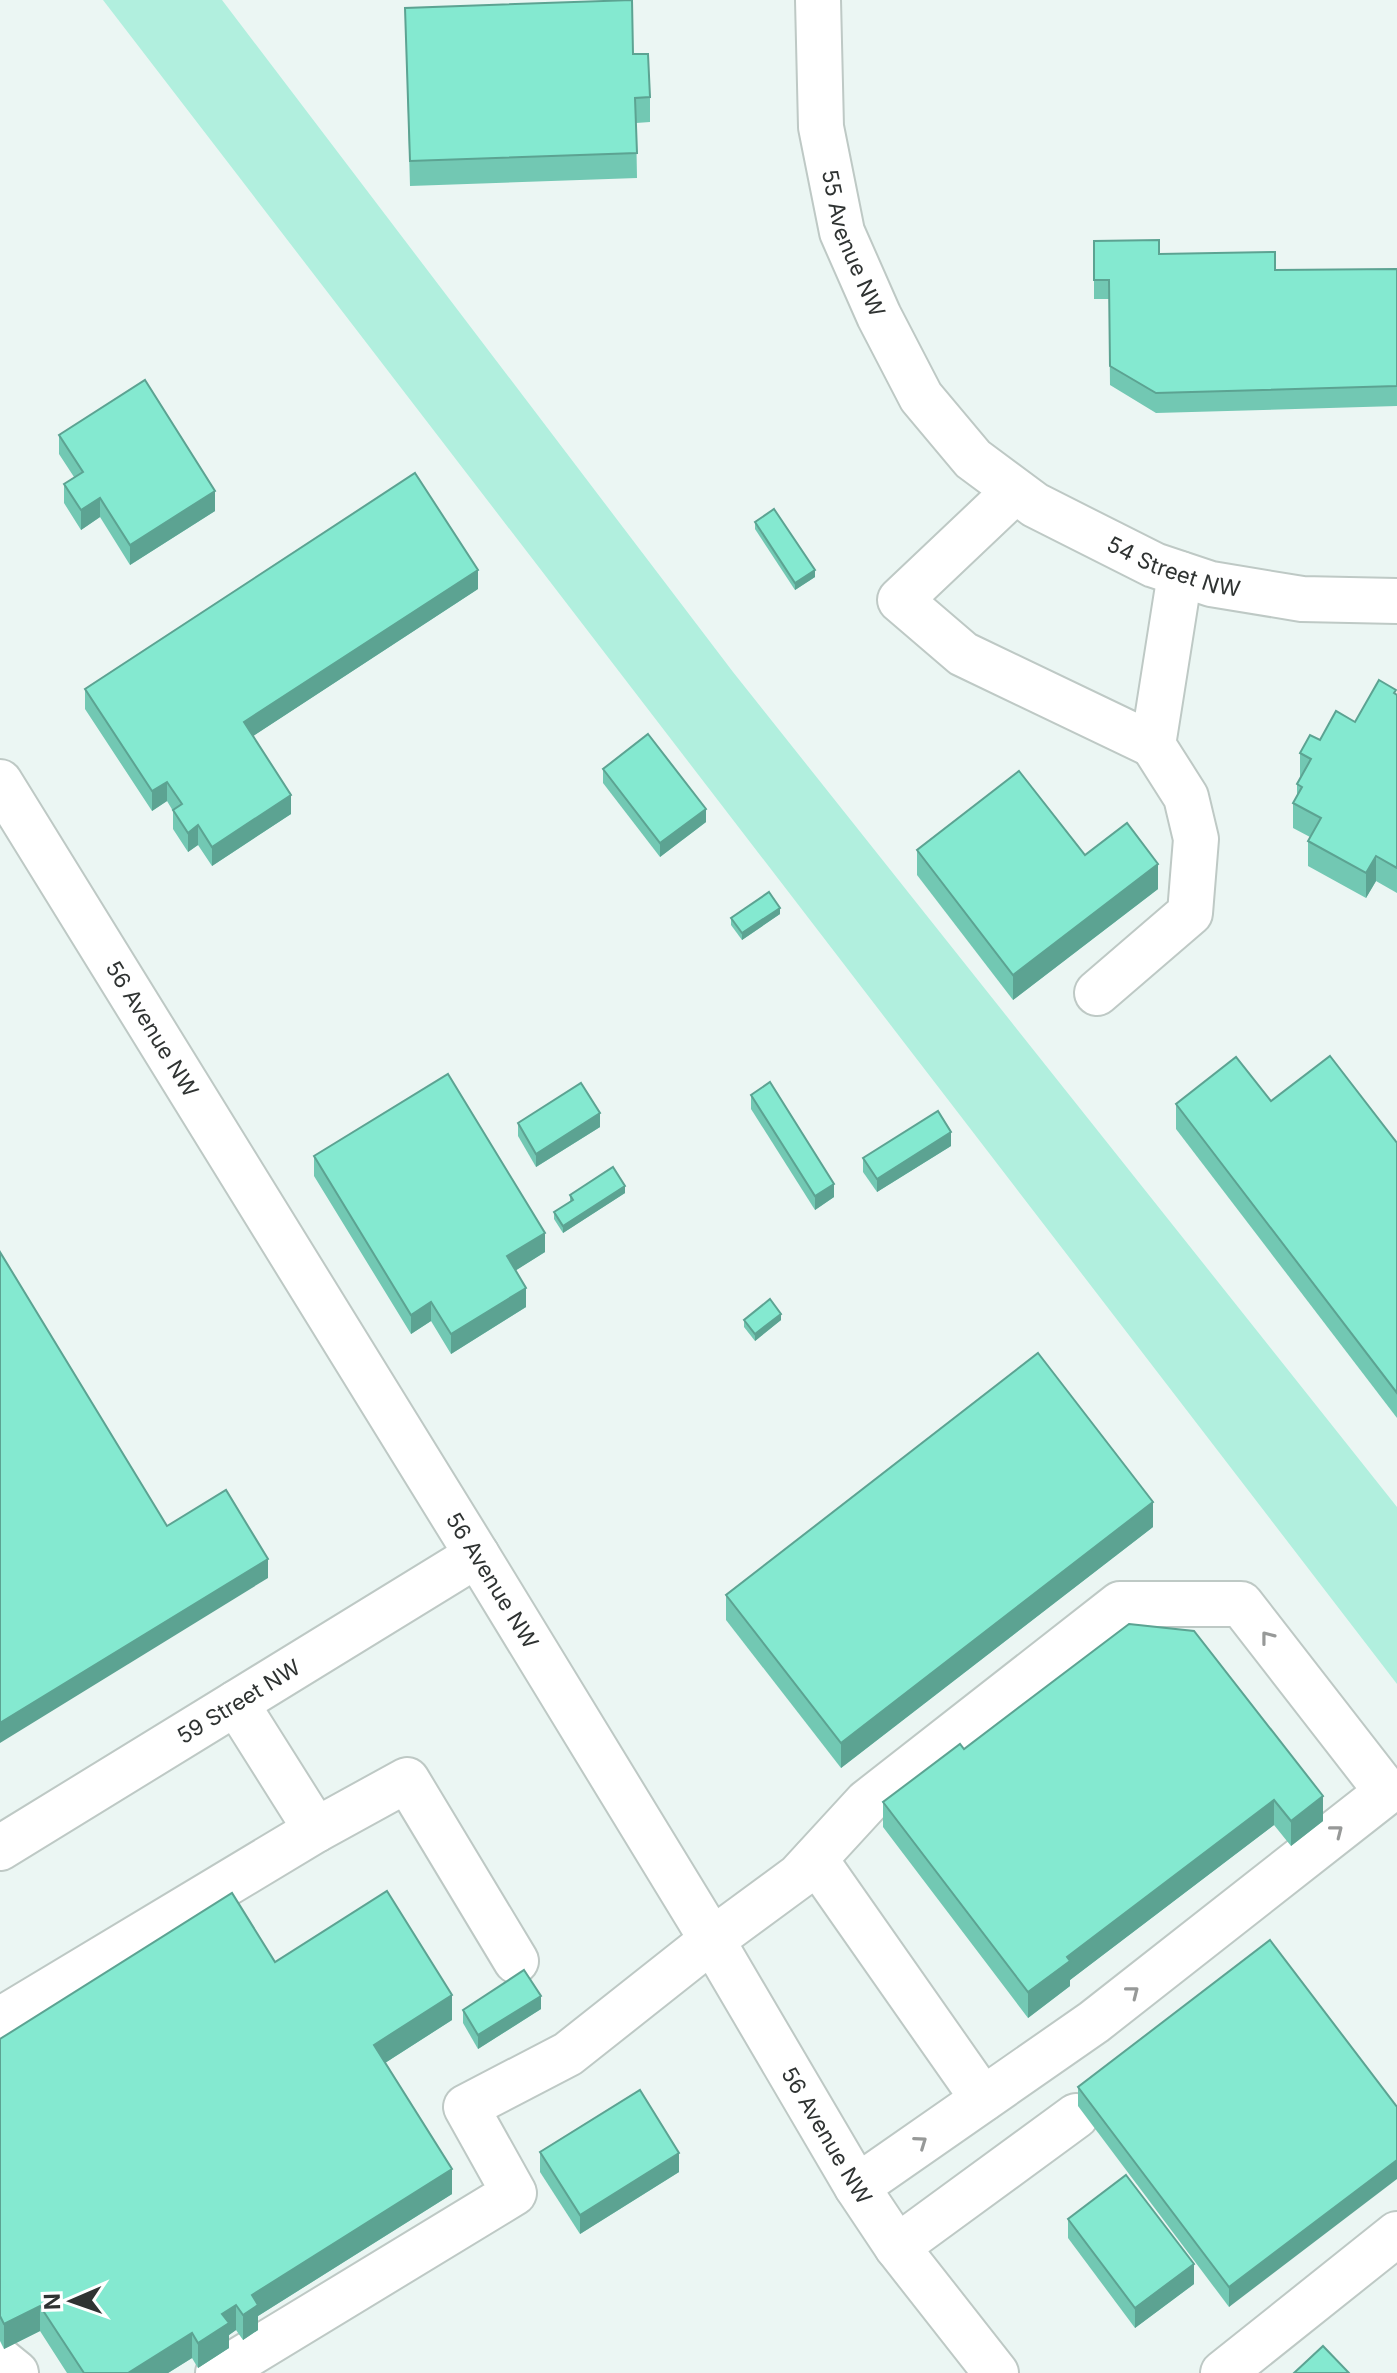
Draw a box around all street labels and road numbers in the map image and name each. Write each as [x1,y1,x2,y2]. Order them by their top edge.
street label: 55 Avenue NW [817,167,891,321]
street label: 54 Street NW [1103,531,1243,602]
street label: 56 Avenue NW [101,956,204,1102]
street label: 56 Avenue NW [441,1507,544,1654]
street label: 59 Street NW [172,1654,305,1749]
street label: 56 Avenue NW [776,2062,878,2209]

